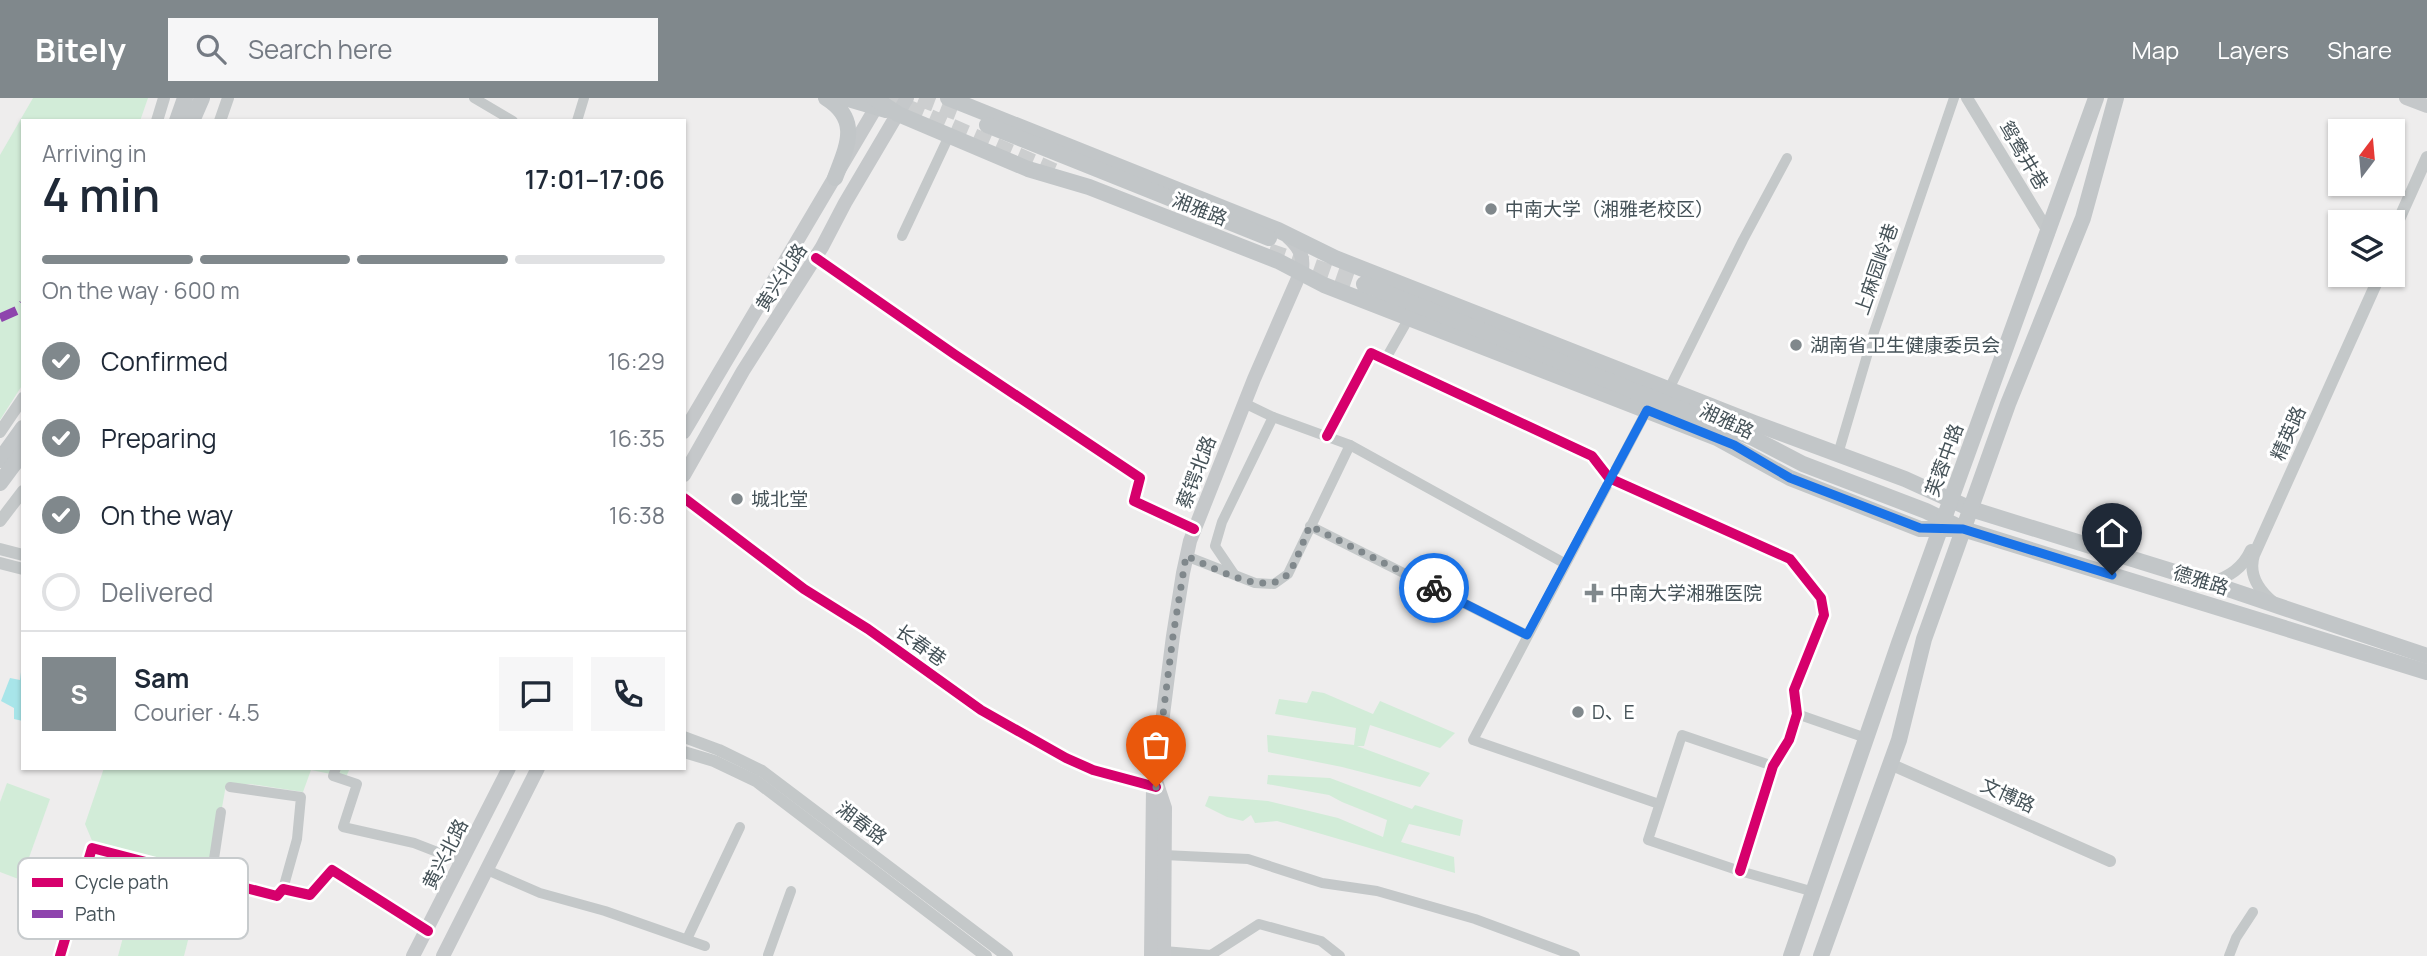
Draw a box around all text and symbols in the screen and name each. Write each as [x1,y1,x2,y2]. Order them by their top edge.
search box [168,18,658,81]
text: Bitely [35,27,126,72]
icon: search [192,30,230,68]
text: Search here [248,31,393,67]
text: Map [2132,33,2179,66]
text: Layers [2217,33,2289,66]
text: Share [2327,33,2392,66]
street label: 鸳鸯井巷 [1993,116,2055,194]
north arrow [2328,119,2404,196]
map controls [2328,119,2405,287]
text: Arriving in [42,137,147,169]
text: 17:01–17:06 [525,161,665,197]
text: 4 min [42,163,160,226]
street label: 湘雅路 [1169,187,1231,231]
place label: 中南大学（湘雅老校区） [1505,196,1714,222]
marker: 中南大学（湘雅老校区） [1483,201,1499,217]
button: layers [2328,210,2405,287]
street label: 上麻园岭巷 [1848,220,1904,318]
street label: 黄兴北路 [749,238,813,316]
text: On the way · 600 m [42,274,240,306]
place label: 湖南省卫生健康委员会 [1810,332,2000,358]
marker: 湖南省卫生健康委员会 [1788,337,1804,353]
icon: check [42,342,80,380]
text: Confirmed [101,343,228,379]
text: 16:29 [608,345,665,377]
street label: 湘雅路 [1696,397,1758,445]
street label: 精英路 [2265,402,2311,464]
icon: check [42,419,80,457]
text: Preparing [101,420,217,456]
street label: 芙蓉中路 [1919,420,1969,500]
text: 16:35 [609,422,665,454]
street label: 蔡锷北路 [1170,432,1222,512]
place label: 城北堂 [751,486,808,512]
marker: 城北堂 [729,491,745,507]
icon: check [42,496,80,534]
text: On the way [101,497,233,533]
text: 16:38 [609,499,665,531]
pin [2082,503,2142,575]
icon: home [2093,514,2131,552]
courier [1399,553,1469,623]
street label: 德雅路 [2170,559,2232,601]
icon: bike [1415,569,1453,607]
text: Delivered [101,574,213,610]
place label: 中南大学湘雅医院 [1610,580,1762,606]
marker: 中南大学湘雅医院 [1584,583,1604,603]
street label: 长春巷 [890,618,952,672]
button: chat [499,657,573,731]
button: phone [591,657,665,731]
text: Sam [134,660,189,696]
text: S [70,676,88,712]
text: Courier · 4.5 [134,696,260,728]
place label: D、E [1592,699,1635,725]
marker: D、E [1570,704,1586,720]
pin [1126,715,1186,787]
icon: bag [1137,726,1175,764]
street label: 文博路 [1977,772,2039,818]
street label: 湘春路 [831,795,893,851]
street label: 黄兴北路 [416,814,474,894]
legend [18,858,248,939]
text: Cycle path [75,869,169,895]
text: Path [75,901,115,927]

